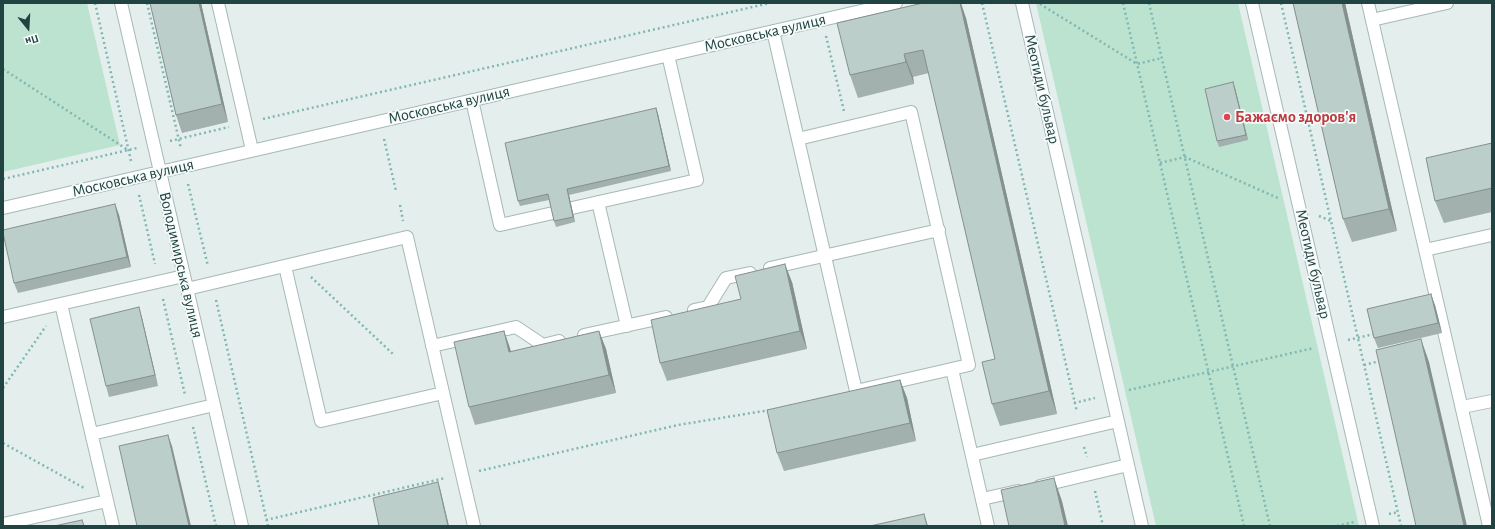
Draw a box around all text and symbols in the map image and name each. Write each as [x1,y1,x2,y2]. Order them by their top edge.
north arrow [8,8,48,48]
street label: Московська вулиця [702,10,828,56]
street label: Меотиди бульвар [1020,32,1064,146]
text: Пн [24,33,40,47]
street label: Московська вулиця [386,82,512,128]
place label: Бажаємо здоров'я [1235,107,1356,127]
marker: Бажаємо здоров'я [1222,112,1232,122]
street label: Московська вулиця [70,155,196,201]
street label: Володимирська вулиця [155,190,207,340]
street label: Меотиди бульвар [1291,207,1335,321]

